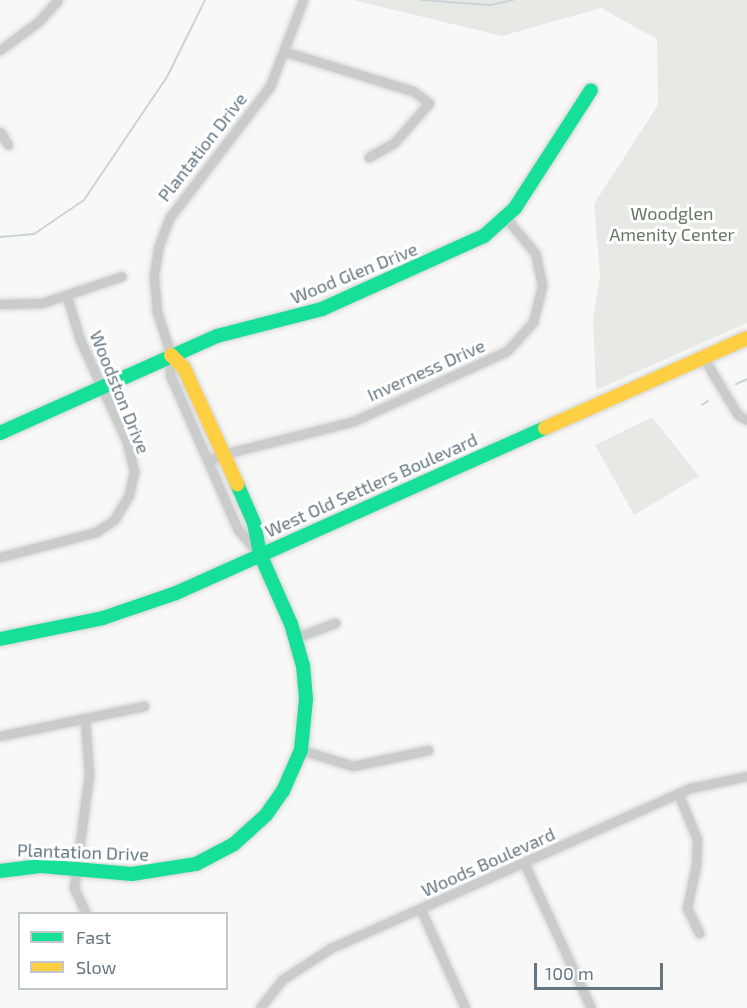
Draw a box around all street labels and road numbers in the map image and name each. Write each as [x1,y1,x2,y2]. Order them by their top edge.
street label: Plantation Drive [153,88,251,206]
street label: Wood Glen Drive [287,238,421,308]
street label: Woodston Drive [85,327,155,457]
street label: Inverness Drive [364,334,488,406]
street label: West Old Settlers Boulevard [261,428,481,542]
street label: Woods Boulevard [418,823,558,901]
street label: Plantation Drive [17,839,149,865]

